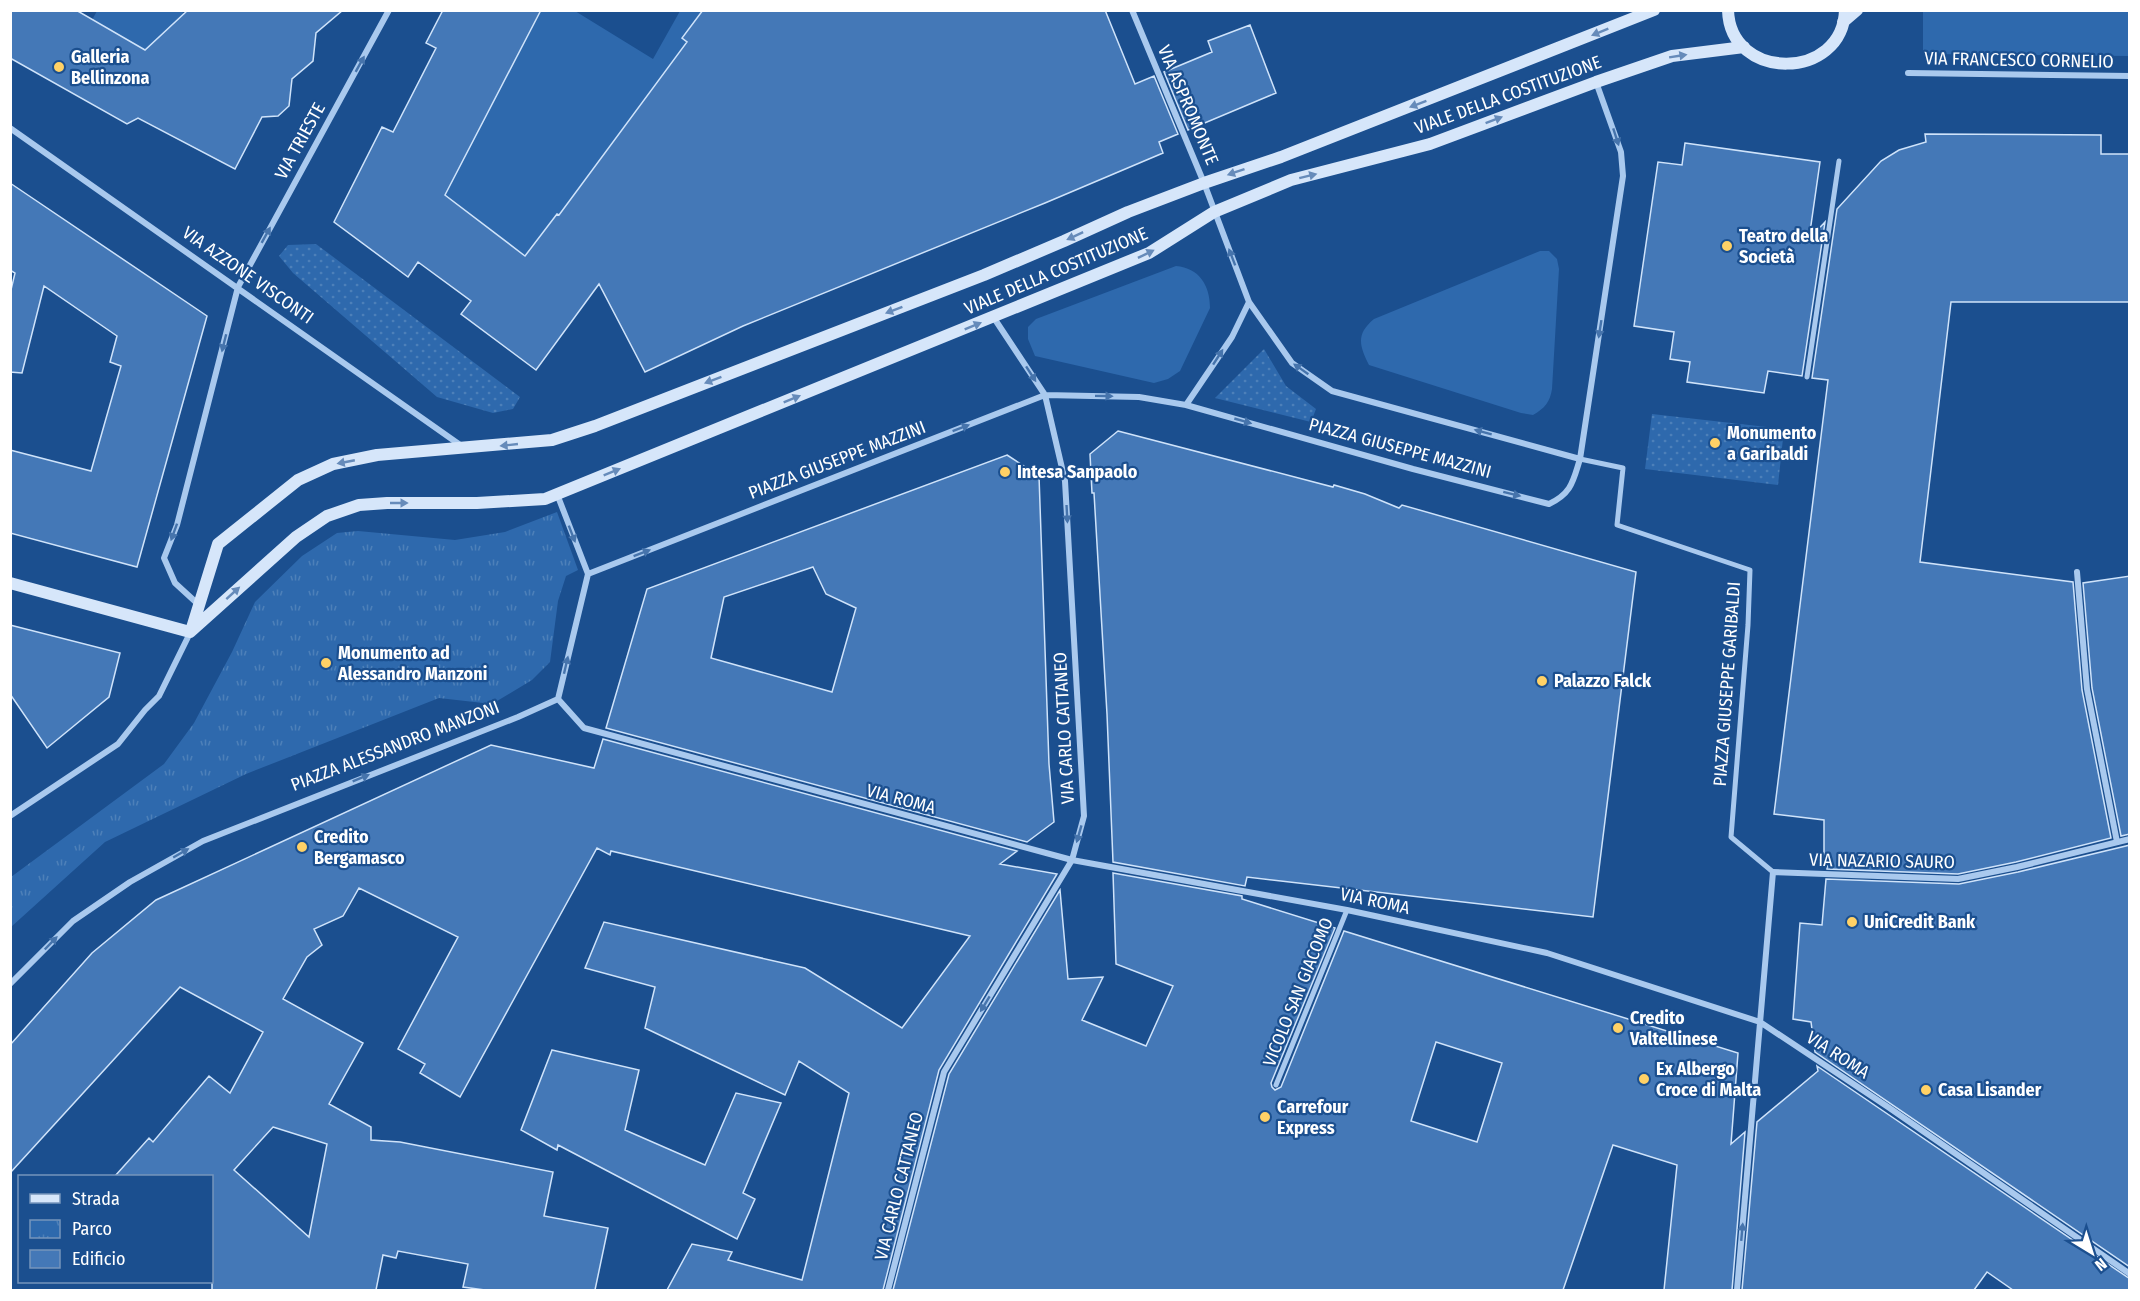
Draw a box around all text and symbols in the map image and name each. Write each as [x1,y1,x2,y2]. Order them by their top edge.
one-way arrow [1591,28,1609,37]
street label: VIA ASPROMONTE [1153,42,1223,168]
place label: Galleria Bellinzona [71,46,150,89]
street label: VIA FRANCESCO CORNELIO [1924,47,2114,73]
street label: VIALE DELLA COSTITUZIONE [1412,51,1604,139]
one-way arrow [1669,51,1688,60]
one-way arrow [355,55,365,72]
marker: Galleria Bellinzona [52,60,66,74]
street label: VIA TRIESTE [270,99,330,183]
one-way arrow [1409,99,1427,109]
one-way arrow [1486,115,1504,125]
one-way arrow [1611,128,1621,146]
one-way arrow [1227,168,1245,177]
one-way arrow [1299,171,1317,180]
street label: VIA AZZONE VISCONTI [178,221,318,329]
street label: VIALE DELLA COSTITUZIONE [961,222,1151,320]
place label: Teatro della Società [1739,225,1828,268]
one-way arrow [261,226,271,243]
one-way arrow [1066,232,1084,242]
marker: Teatro della Società [1720,239,1734,253]
one-way arrow [1226,248,1236,266]
one-way arrow [1138,249,1155,259]
one-way arrow [885,305,903,315]
one-way arrow [1595,320,1604,339]
one-way arrow [965,321,983,331]
one-way arrow [218,334,228,352]
one-way arrow [1213,348,1224,365]
one-way arrow [1293,363,1309,375]
one-way arrow [1026,366,1037,382]
one-way arrow [703,375,721,385]
one-way arrow [1094,391,1113,401]
one-way arrow [784,394,802,404]
street label: PIAZZA GIUSEPPE MAZZINI [1306,413,1494,483]
street label: PIAZZA GIUSEPPE MAZZINI [745,416,929,504]
one-way arrow [1234,417,1252,426]
place label: Monumento a Garibaldi [1727,422,1817,465]
one-way arrow [952,423,970,433]
one-way arrow [1474,427,1492,436]
marker: Monumento a Garibaldi [1708,436,1722,450]
one-way arrow [499,440,518,450]
one-way arrow [336,458,355,467]
place label: Intesa Sanpaolo [1017,461,1138,483]
marker: Intesa Sanpaolo [998,465,1012,479]
one-way arrow [603,467,621,477]
one-way arrow [1503,490,1521,499]
one-way arrow [389,498,408,508]
one-way arrow [1063,505,1072,524]
one-way arrow [169,523,179,541]
one-way arrow [568,525,578,543]
one-way arrow [633,548,651,557]
street label: PIAZZA GIUSEPPE GARIBALDI [1709,581,1745,787]
one-way arrow [226,586,241,600]
place label: Monumento ad Alessandro Manzoni [337,642,487,685]
street label: VIA CARLO CATTANEO [1049,651,1079,805]
marker: Monumento ad Alessandro Manzoni [319,656,333,670]
one-way arrow [562,656,572,674]
place label: Palazzo Falck [1554,670,1652,692]
marker: Palazzo Falck [1535,674,1549,688]
street label: PIAZZA ALESSANDRO MANZONI [288,696,502,796]
one-way arrow [352,773,370,783]
street label: VIA ROMA [864,779,938,819]
one-way arrow [1074,825,1083,843]
place label: Credito Bergamasco [314,826,405,869]
marker: Credito Bergamasco [295,840,309,854]
one-way arrow [173,848,190,858]
street label: VIA NAZARIO SAURO [1809,849,1955,873]
street label: VIA ROMA [1338,883,1412,919]
place label: UniCredit Bank [1864,911,1976,933]
street label: VICOLO SAN GIACOMO [1258,914,1338,1070]
marker: UniCredit Bank [1845,915,1859,929]
one-way arrow [44,936,58,950]
one-way arrow [979,996,990,1012]
place label: Credito Valtellinese [1629,1007,1718,1050]
marker: Credito Valtellinese [1611,1021,1625,1035]
street label: VIA ROMA [1802,1027,1874,1084]
place label: Ex Albergo Croce di Malta [1656,1058,1761,1101]
marker: Ex Albergo Croce di Malta [1637,1072,1651,1086]
place label: Casa Lisander [1938,1079,2042,1101]
marker: Casa Lisander [1919,1083,1933,1097]
place label: Carrefour Express [1277,1096,1349,1139]
street label: VIA CARLO CATTANEO [870,1110,928,1262]
marker: Carrefour Express [1258,1110,1272,1124]
legend [18,1175,213,1283]
text: Strada [72,1188,120,1210]
text: Parco [72,1218,112,1240]
one-way arrow [1737,1223,1747,1242]
north arrow [2062,1223,2122,1283]
text: Edificio [72,1248,125,1270]
text: N [2091,1254,2111,1275]

